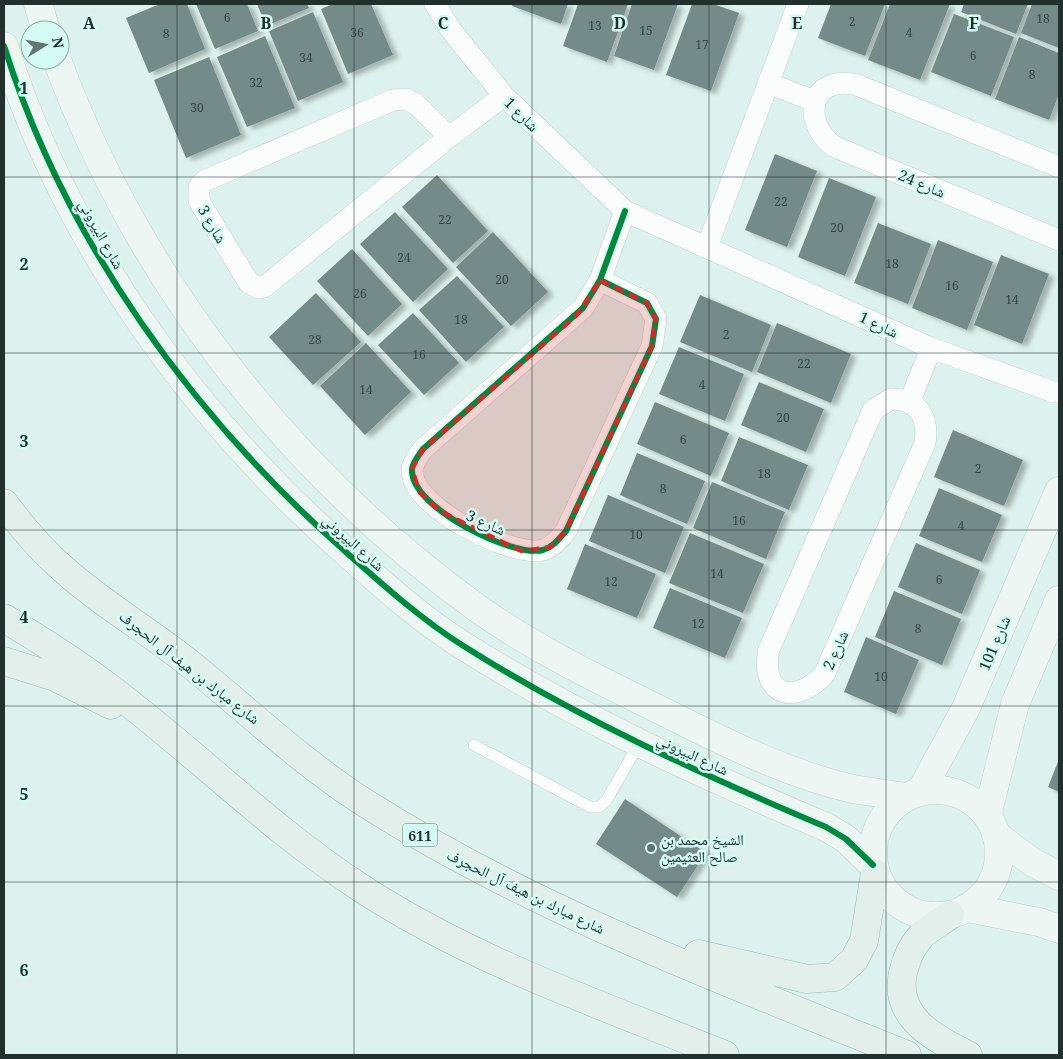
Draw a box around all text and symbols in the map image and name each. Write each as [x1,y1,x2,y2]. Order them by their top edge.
house number: 6 [224,9,231,26]
house number: 18 [1036,10,1050,27]
text: A [83,12,96,34]
text: B [261,12,272,34]
text: C [438,12,449,34]
text: D [614,12,626,34]
text: E [792,12,802,34]
text: F [969,12,979,34]
house number: 2 [849,13,855,30]
house number: 13 [588,17,602,34]
north arrow [20,20,70,70]
house number: 15 [639,22,653,39]
house number: 36 [350,24,364,41]
house number: 4 [906,24,913,41]
house number: 8 [163,25,170,42]
text: N [48,36,69,50]
house number: 17 [695,36,709,53]
house number: 6 [970,47,977,64]
house number: 34 [299,49,313,66]
house number: 8 [1029,66,1036,83]
house number: 32 [249,74,263,91]
text: 1 [19,77,29,99]
street label: شارع 1 [500,92,544,136]
house number: 30 [190,99,204,116]
street label: شارع 24 [895,164,949,203]
house number: 22 [774,193,788,210]
street label: شارع البيروني [72,196,129,274]
street label: شارع 3 [193,201,232,247]
house number: 22 [438,211,452,228]
house number: 20 [830,219,844,236]
house number: 24 [397,249,411,266]
text: 2 [19,253,29,275]
house number: 18 [885,255,899,272]
house number: 20 [495,271,509,288]
house number: 16 [945,277,959,294]
house number: 26 [353,285,367,302]
house number: 14 [1005,291,1019,308]
street label: شارع 1 [856,306,902,343]
house number: 18 [454,311,468,328]
house number: 2 [723,326,729,343]
house number: 28 [308,331,322,348]
house number: 16 [412,346,426,363]
house number: 22 [797,355,811,372]
house number: 4 [699,376,706,393]
house number: 14 [359,381,373,398]
house number: 20 [776,409,790,426]
text: 3 [19,430,29,452]
house number: 6 [680,431,687,448]
house number: 2 [975,460,981,477]
house number: 18 [757,465,771,482]
house number: 8 [660,480,667,497]
street label: شارع 3 [463,505,509,540]
street label: شارع البيروني [317,509,389,577]
house number: 16 [732,512,746,529]
house number: 4 [958,517,965,534]
house number: 10 [629,526,643,543]
house number: 14 [710,565,724,582]
house number: 6 [936,571,943,588]
house number: 12 [604,573,618,590]
text: 4 [19,606,29,628]
street label: شارع مبارك بن هيف آل الحجرف [115,606,265,729]
street label: شارع 101 [974,612,1015,674]
house number: 12 [691,615,705,632]
house number: 8 [915,620,922,637]
street label: شارع 2 [818,627,853,673]
house number: 10 [874,668,888,685]
street label: شارع البيروني [653,729,732,782]
text: 5 [19,783,29,805]
road number: 611 [402,824,438,846]
place label: الشيخ محمد بن صالح العثيمين [661,829,744,867]
marker: الشيخ محمد بن صالح العثيمين [645,842,657,854]
street label: شارع مبارك بن هيف آل الحجرف [443,844,608,939]
text: 6 [19,959,29,981]

